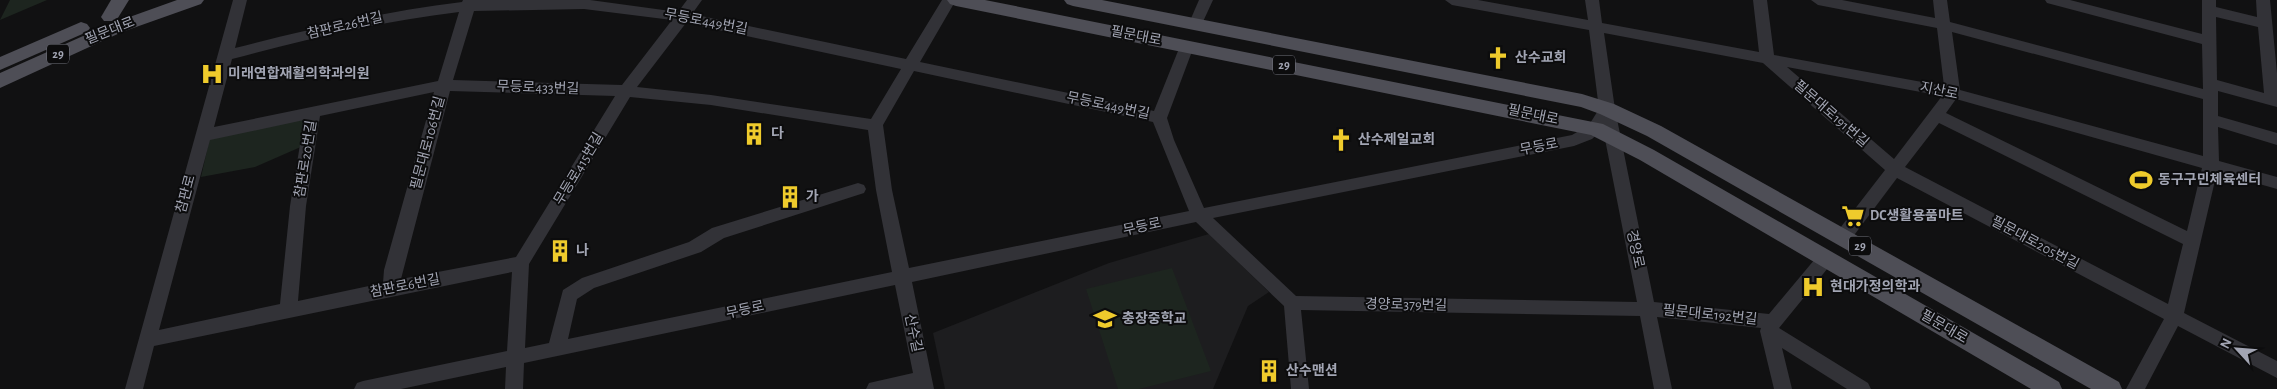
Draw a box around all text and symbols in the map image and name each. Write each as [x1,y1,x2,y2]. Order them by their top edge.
street label: 무등로449번길 [663,6,749,37]
street label: 참판로26번길 [306,10,384,42]
street label: 필문대로 [83,14,137,47]
street label: 필문대로 [1109,23,1163,48]
road number: 29 [47,44,69,64]
church icon: 산수교회 [1485,45,1511,71]
place label: 산수교회 [1515,50,1567,65]
road number: 29 [1273,56,1295,74]
hospital icon: 미래연합재활의학과의원 [199,61,225,87]
place label: 미래연합재활의학과의원 [228,65,370,81]
street label: 필문대로191번길 [1791,77,1872,150]
street label: 무등로433번길 [496,79,580,96]
street label: 지산로 [1919,79,1960,102]
street label: 무등로449번길 [1065,89,1151,122]
street label: 필문대로106번길 [408,95,447,191]
street label: 필문대로 [1506,102,1560,127]
street label: 참판로20번길 [292,119,319,199]
building icon: 다 [741,121,767,147]
place label: 다 [771,126,784,141]
church icon: 산수제일교회 [1328,127,1354,153]
street label: 무등로415번길 [551,130,606,208]
place label: 산수제일교회 [1358,132,1435,147]
street label: 무등로 [1519,136,1559,158]
sports icon: 동구구민체육센터 [2128,167,2154,193]
place label: 동구구민체육센터 [2158,172,2261,187]
street label: 참판로 [173,173,198,214]
building icon: 가 [777,184,803,210]
place label: 가 [806,189,819,204]
supermarket icon: DC생활용품마트 [1840,203,1866,229]
place label: DC생활용품마트 [1870,207,1964,223]
street label: 필문대로205번길 [1989,213,2082,272]
street label: 무등로 [1122,216,1162,238]
street label: 경양로 [1624,228,1647,269]
road number: 29 [1849,237,1871,256]
building icon: 나 [547,238,573,264]
place label: 나 [576,243,589,258]
street label: 참판로6번길 [369,271,441,300]
hospital icon: 현대가정의학과 [1800,274,1826,300]
place label: 현대가정의학과 [1830,278,1920,294]
street label: 경양로379번길 [1365,296,1447,313]
street label: 무등로 [725,299,765,321]
street label: 필문대로192번길 [1662,302,1758,327]
school or university icon: 충장중학교 [1092,306,1118,332]
street label: 필문대로 [1918,307,1970,346]
place label: 충장중학교 [1122,310,1187,326]
street label: 산수길 [902,312,925,353]
north arrow [2212,324,2262,374]
text: N [2218,336,2235,351]
building icon: 산수맨션 [1256,358,1282,384]
place label: 산수맨션 [1286,363,1338,378]

